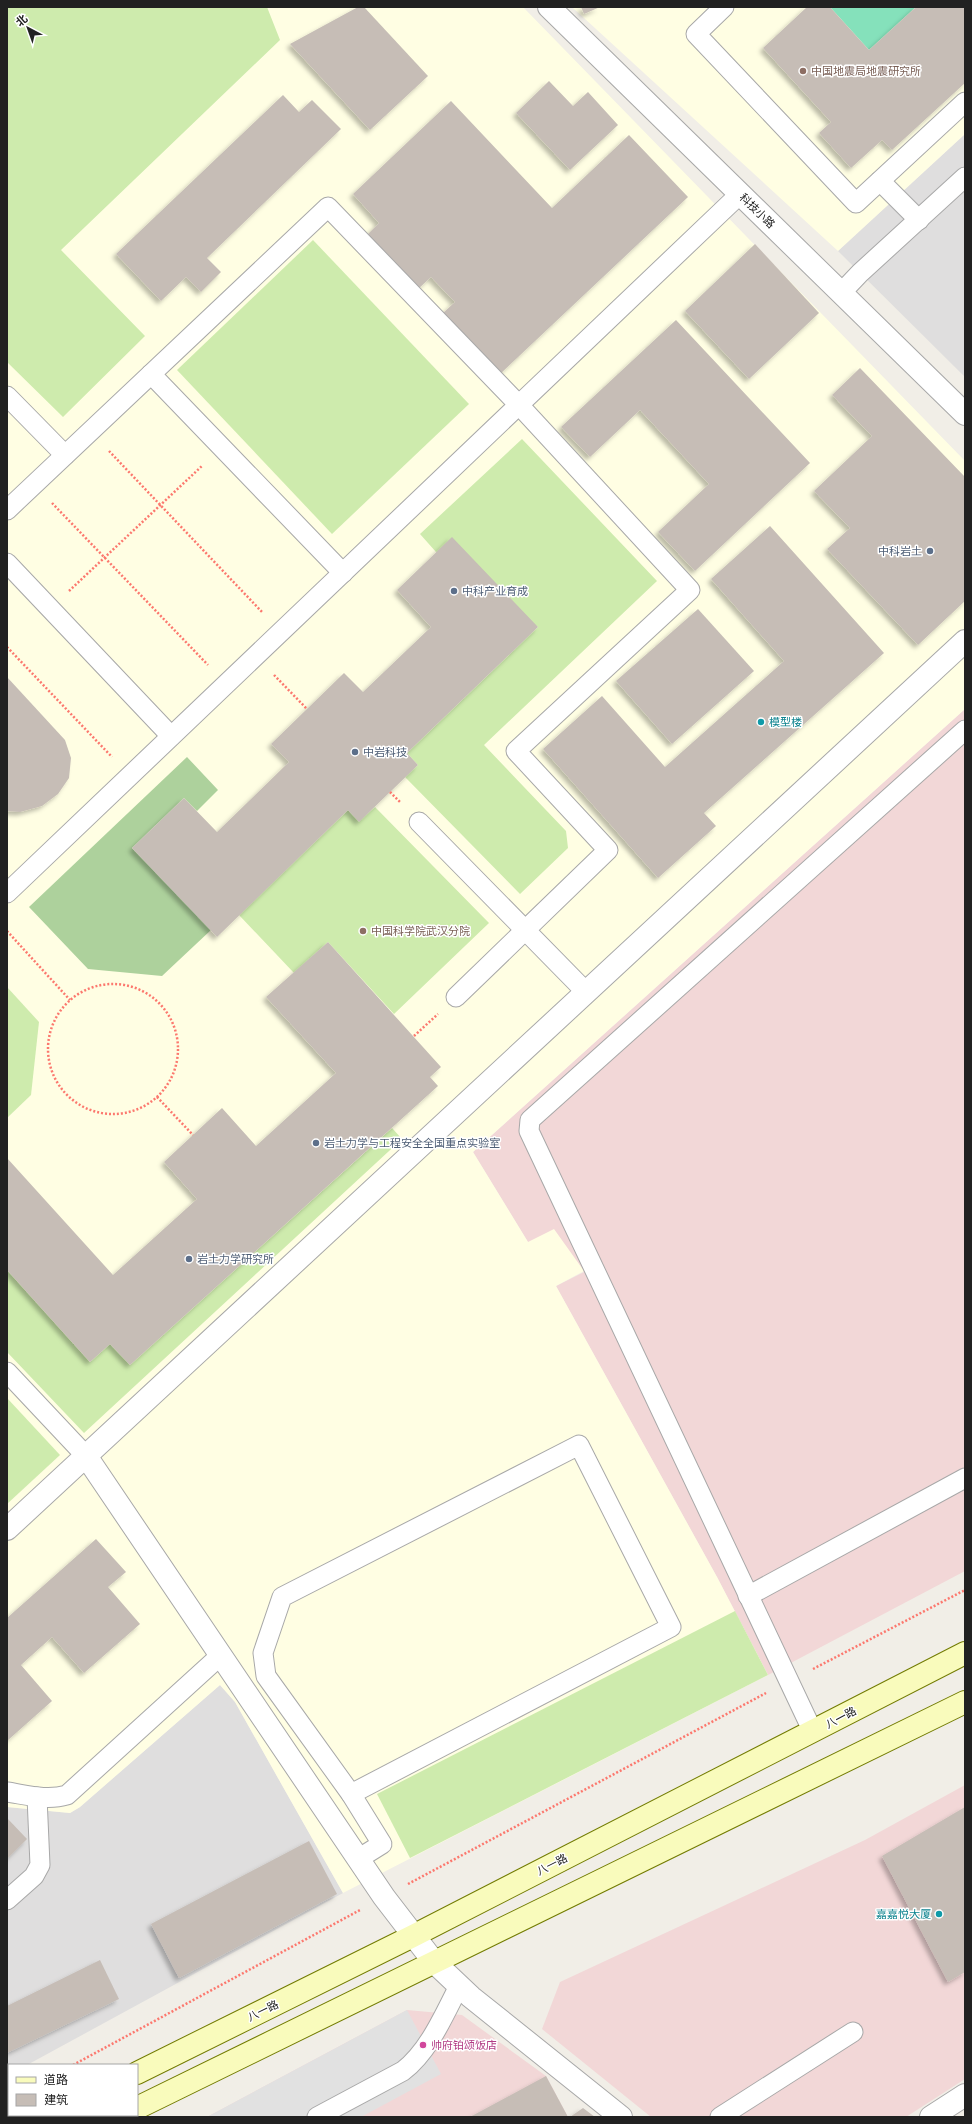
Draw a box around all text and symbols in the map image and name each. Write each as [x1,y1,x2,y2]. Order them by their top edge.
north arrow [8,8,48,48]
text: 北 [13,12,30,29]
place label: 中国地震局地震研究所 [811,65,921,78]
marker: 中国地震局地震研究所 [798,66,808,76]
street label: 科技小路 [737,191,777,231]
place label: 中科岩土 [878,545,922,558]
marker: 中科岩土 [925,546,935,556]
place label: 中科产业育成 [462,585,528,598]
marker: 中科产业育成 [449,586,459,596]
place label: 模型楼 [769,716,802,729]
marker: 模型楼 [756,717,766,727]
place label: 中岩科技 [363,746,407,759]
marker: 中岩科技 [350,747,360,757]
place label: 中国科学院武汉分院 [371,925,470,938]
marker: 中国科学院武汉分院 [358,926,368,936]
place label: 岩土力学与工程安全全国重点实验室 [324,1137,500,1150]
marker: 岩土力学与工程安全全国重点实验室 [311,1138,321,1148]
place label: 岩土力学研究所 [197,1253,274,1266]
marker: 岩土力学研究所 [184,1254,194,1264]
street label: 八一路 [823,1705,859,1731]
street label: 八一路 [534,1852,570,1878]
place label: 嘉嘉悦大厦 [876,1908,931,1921]
marker: 嘉嘉悦大厦 [934,1909,944,1919]
street label: 八一路 [245,1998,281,2024]
place label: 帅府铂颂饭店 [431,2039,497,2052]
marker: 帅府铂颂饭店 [418,2040,428,2050]
legend [8,2064,138,2116]
text: 道路 [44,2073,68,2088]
text: 建筑 [44,2093,68,2108]

